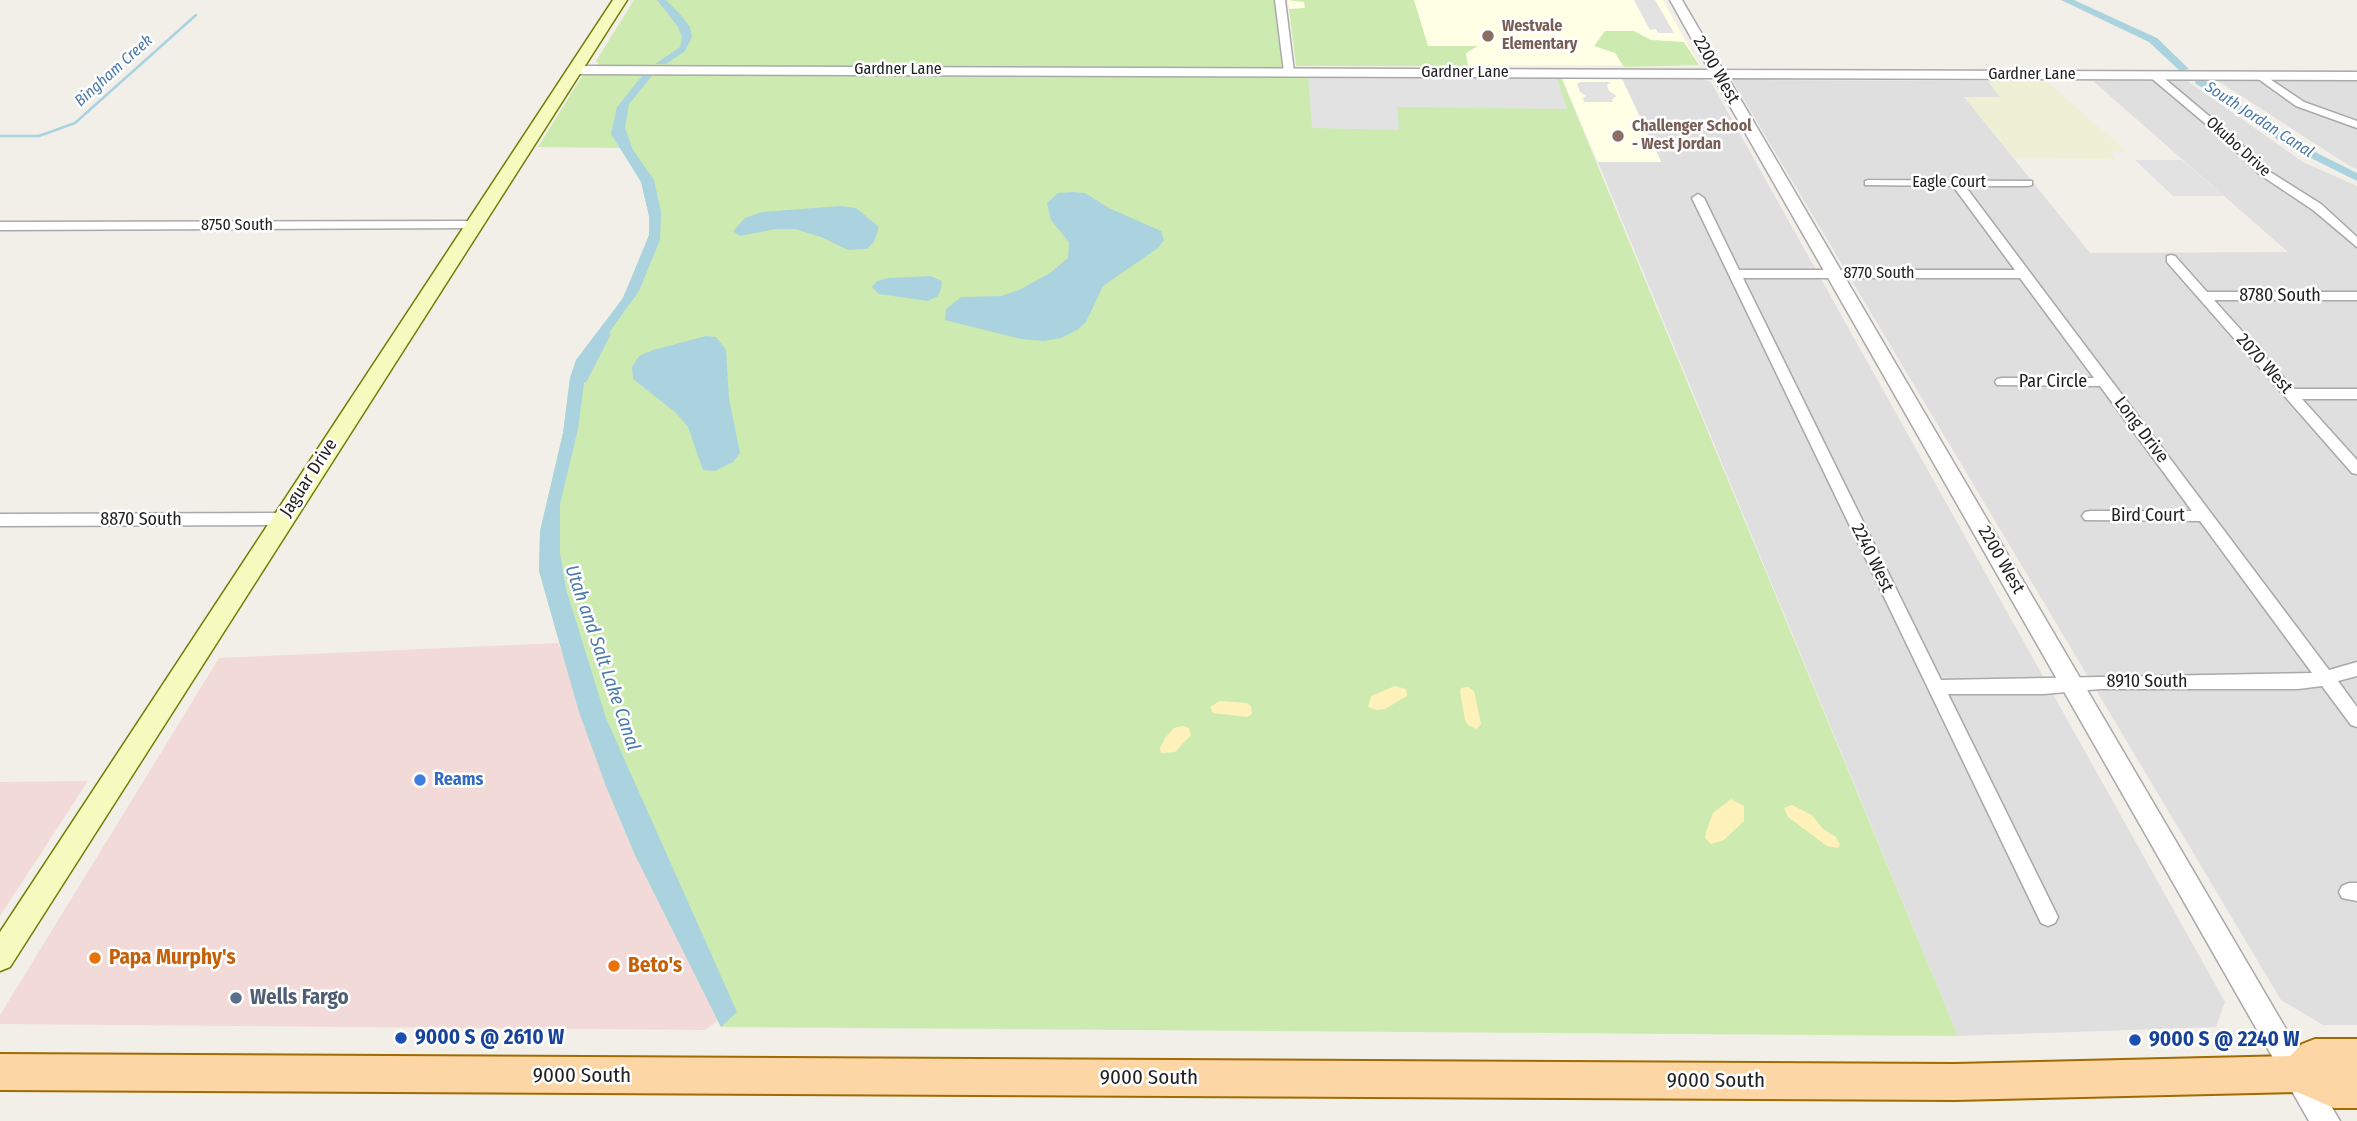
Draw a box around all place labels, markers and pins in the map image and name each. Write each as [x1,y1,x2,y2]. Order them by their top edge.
place label: Westvale Elementary [1502,17,1577,55]
marker: Westvale Elementary [1480,28,1496,44]
place label: Challenger School - West Jordan [1632,117,1752,155]
marker: Challenger School - West Jordan [1610,128,1626,144]
place label: Reams [434,769,483,791]
marker: Reams [412,772,428,788]
place label: Papa Murphy's [109,945,236,971]
marker: Papa Murphy's [87,950,103,966]
place label: Beto's [628,953,682,979]
marker: Beto's [606,958,622,974]
place label: Wells Fargo [250,985,349,1011]
marker: Wells Fargo [228,990,244,1006]
place label: 9000 S @ 2610 W [415,1025,564,1051]
place label: 9000 S @ 2240 W [2149,1027,2300,1053]
marker: 9000 S @ 2610 W [393,1030,409,1046]
marker: 9000 S @ 2240 W [2127,1032,2143,1048]

